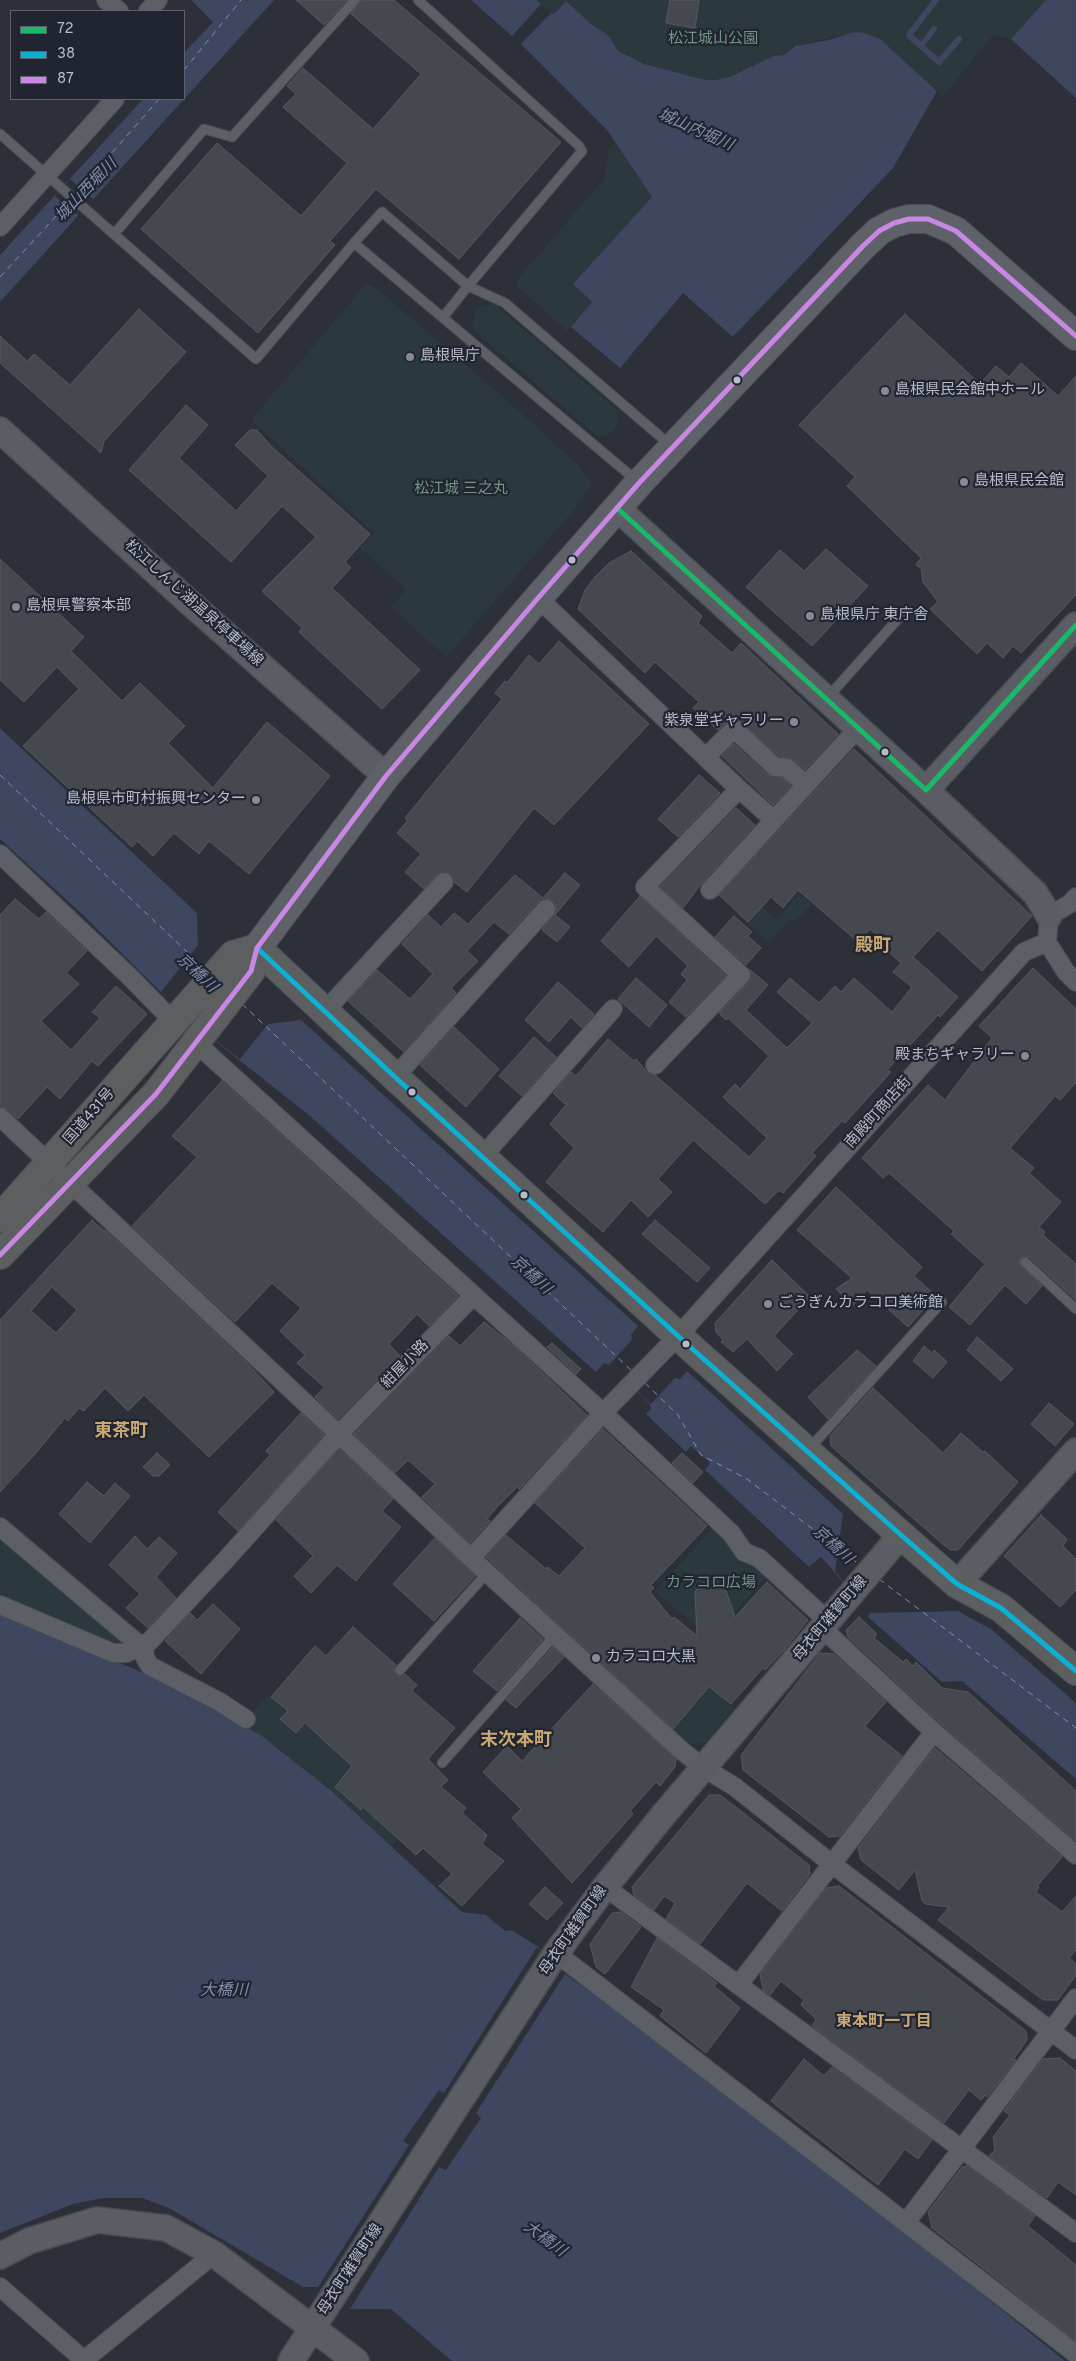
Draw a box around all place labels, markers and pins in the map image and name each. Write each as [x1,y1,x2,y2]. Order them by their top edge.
place label: 島根県庁 [420,348,480,366]
marker: 島根県庁 [404,351,416,363]
unlabelled marker [732,375,742,385]
place label: 島根県民会館中ホール [895,382,1045,400]
marker: 島根県民会館中ホール [879,385,891,397]
place label: 島根県民会館 [974,473,1064,491]
marker: 島根県民会館 [958,476,970,488]
unlabelled marker [567,555,577,565]
place label: 島根県警察本部 [26,598,131,616]
marker: 島根県警察本部 [10,601,22,613]
place label: 島根県庁 東庁舎 [820,607,929,625]
marker: 島根県庁 東庁舎 [804,610,816,622]
place label: 紫泉堂ギャラリー [664,713,784,731]
marker: 紫泉堂ギャラリー [788,716,800,728]
unlabelled marker [880,747,890,757]
place label: 島根県市町村振興センター [66,791,246,809]
marker: 島根県市町村振興センター [250,794,262,806]
place label: 殿まちギャラリー [895,1047,1015,1065]
marker: 殿まちギャラリー [1019,1050,1031,1062]
unlabelled marker [407,1087,417,1097]
unlabelled marker [519,1190,529,1200]
place label: ごうぎんカラコロ美術館 [778,1295,943,1313]
marker: ごうぎんカラコロ美術館 [762,1298,774,1310]
unlabelled marker [681,1339,691,1349]
place label: カラコロ大黒 [606,1649,696,1667]
marker: カラコロ大黒 [590,1652,602,1664]

